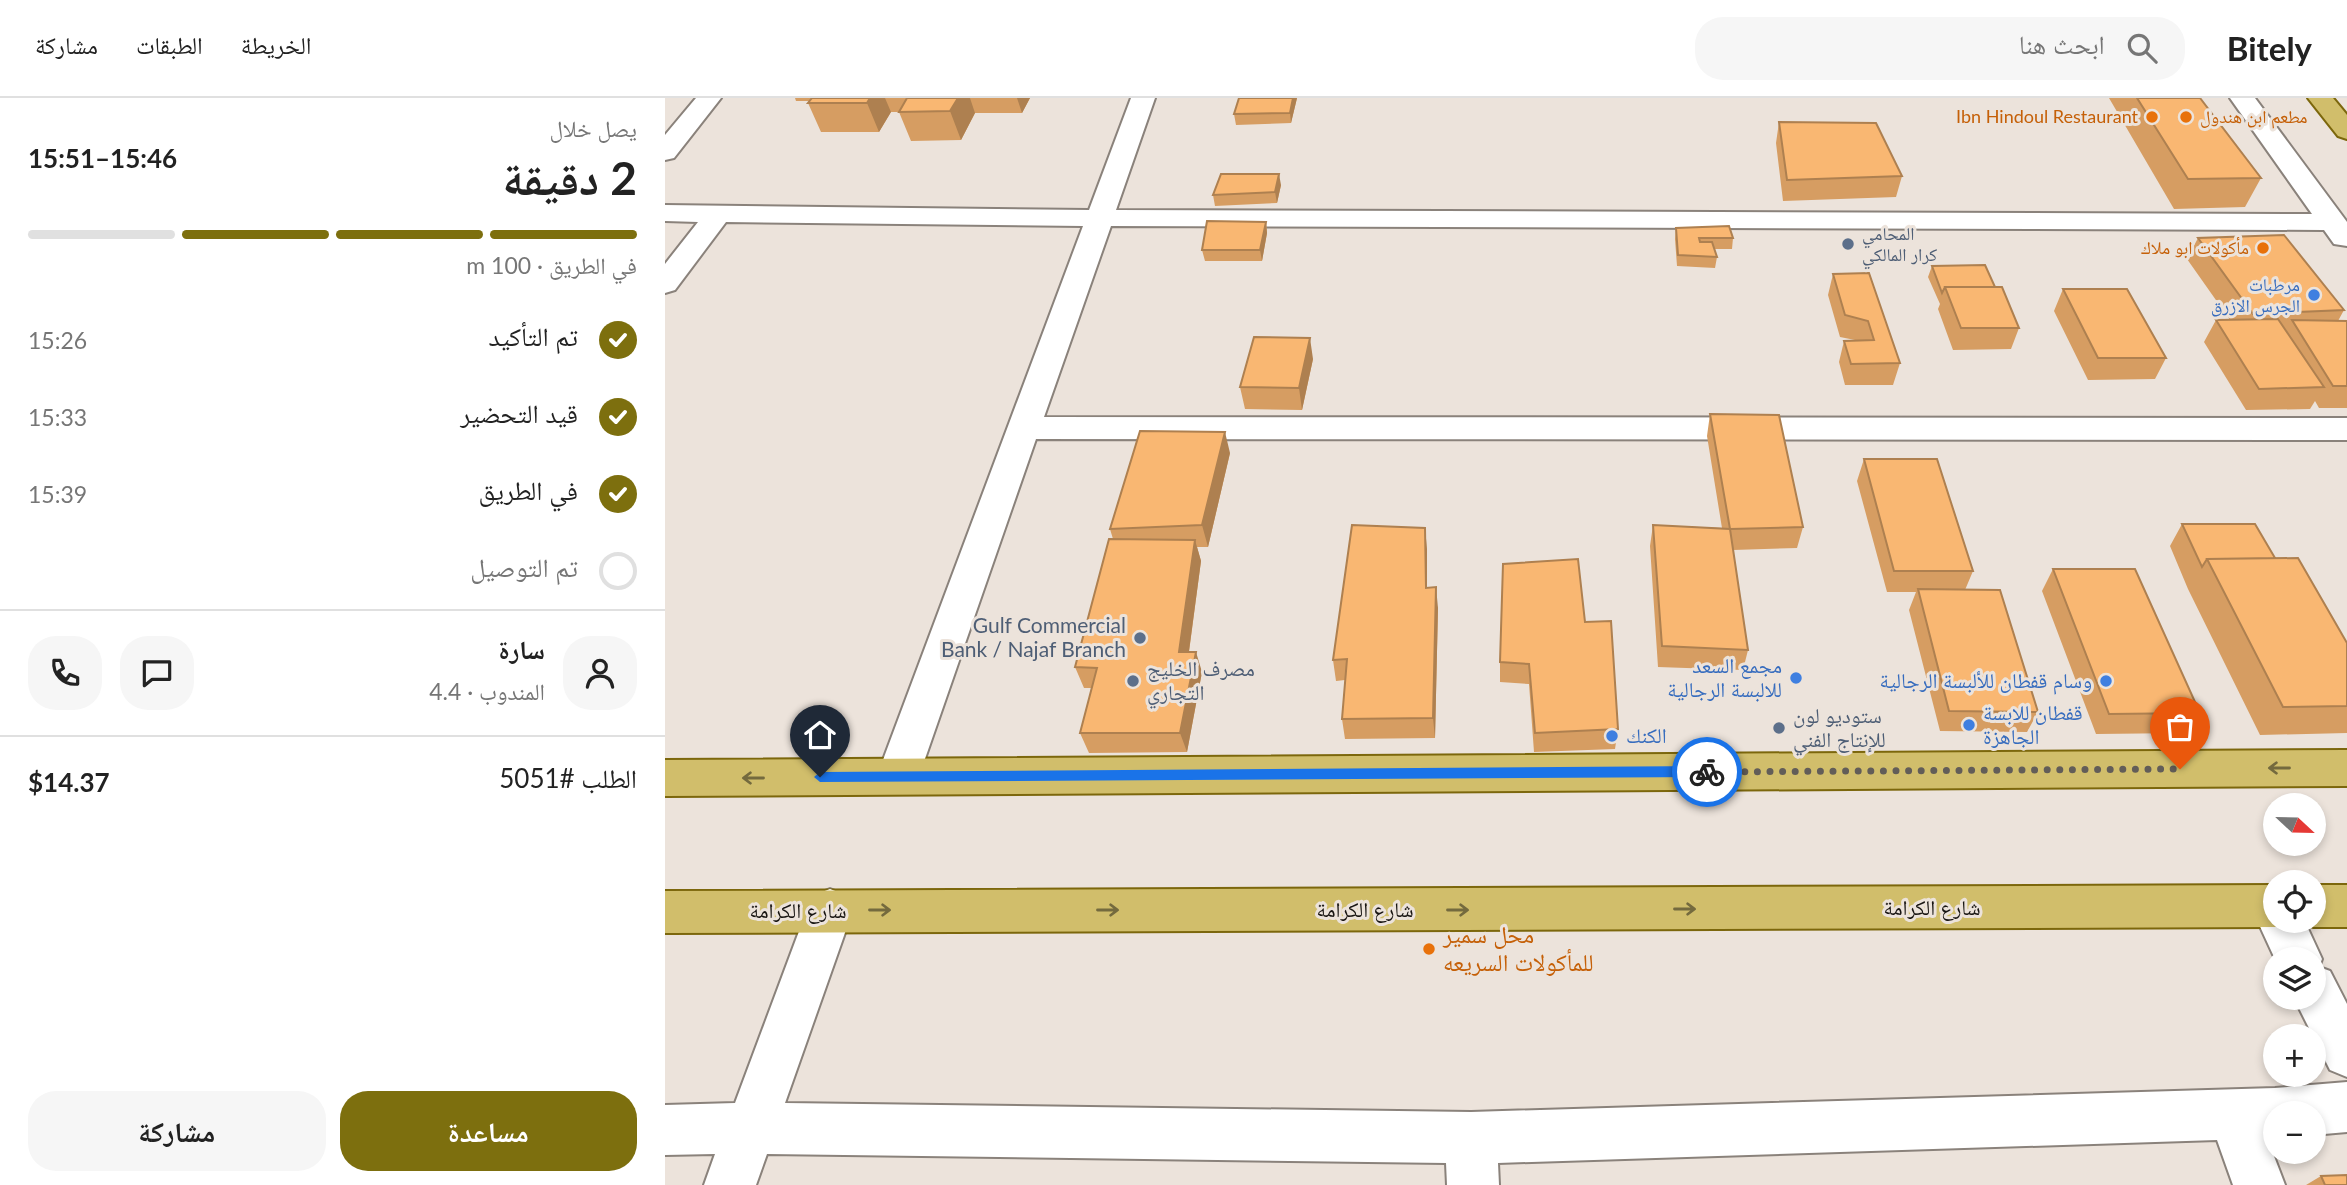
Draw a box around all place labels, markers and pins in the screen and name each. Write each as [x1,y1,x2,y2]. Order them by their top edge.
place label: Ibn Hindoul Restaurant [1956,105,2139,127]
place label: مطعم ابن هندول [2200,105,2308,129]
marker: Ibn Hindoul Restaurant [2144,109,2160,125]
marker: مطعم ابن هندول [2178,109,2194,125]
place label: المحامي كرار المالكي [1862,222,1938,270]
marker: المحامي كرار المالكي [1840,236,1856,252]
place label: مأكولات ابو ملاك [2141,236,2249,259]
marker: مأكولات ابو ملاك [2255,240,2271,256]
place label: مرطبات الجرس الازرق [2211,273,2300,317]
marker: مرطبات الجرس الازرق [2306,287,2322,303]
place label: Gulf Commercial Bank / Najaf Branch [941,612,1126,661]
marker: Gulf Commercial Bank / Najaf Branch [1132,630,1148,646]
place label: مجمع السعد للالبسة الرجالية [1667,652,1782,702]
place label: مصرف الخليج التجاري [1147,655,1255,709]
place label: وسام قفطان للألبسة الرجالية [1880,667,2092,695]
marker: مجمع السعد للالبسة الرجالية [1788,670,1804,686]
marker: مصرف الخليج التجاري [1125,673,1141,689]
marker: وسام قفطان للألبسة الرجالية [2098,673,2114,689]
pin [2150,697,2210,769]
place label: قفطان للابسة الجاهزة [1983,699,2083,748]
place label: ستوديو لون للإنتاج الفني [1793,702,1886,756]
pin [790,705,850,777]
marker: قفطان للابسة الجاهزة [1961,717,1977,733]
marker: ستوديو لون للإنتاج الفني [1771,720,1787,736]
place label: الكنك [1626,722,1667,747]
marker: الكنك [1604,728,1620,744]
place label: محل سمير للمأكولات السريعه [1442,919,1594,976]
marker: محل سمير للمأكولات السريعه [1421,941,1437,957]

